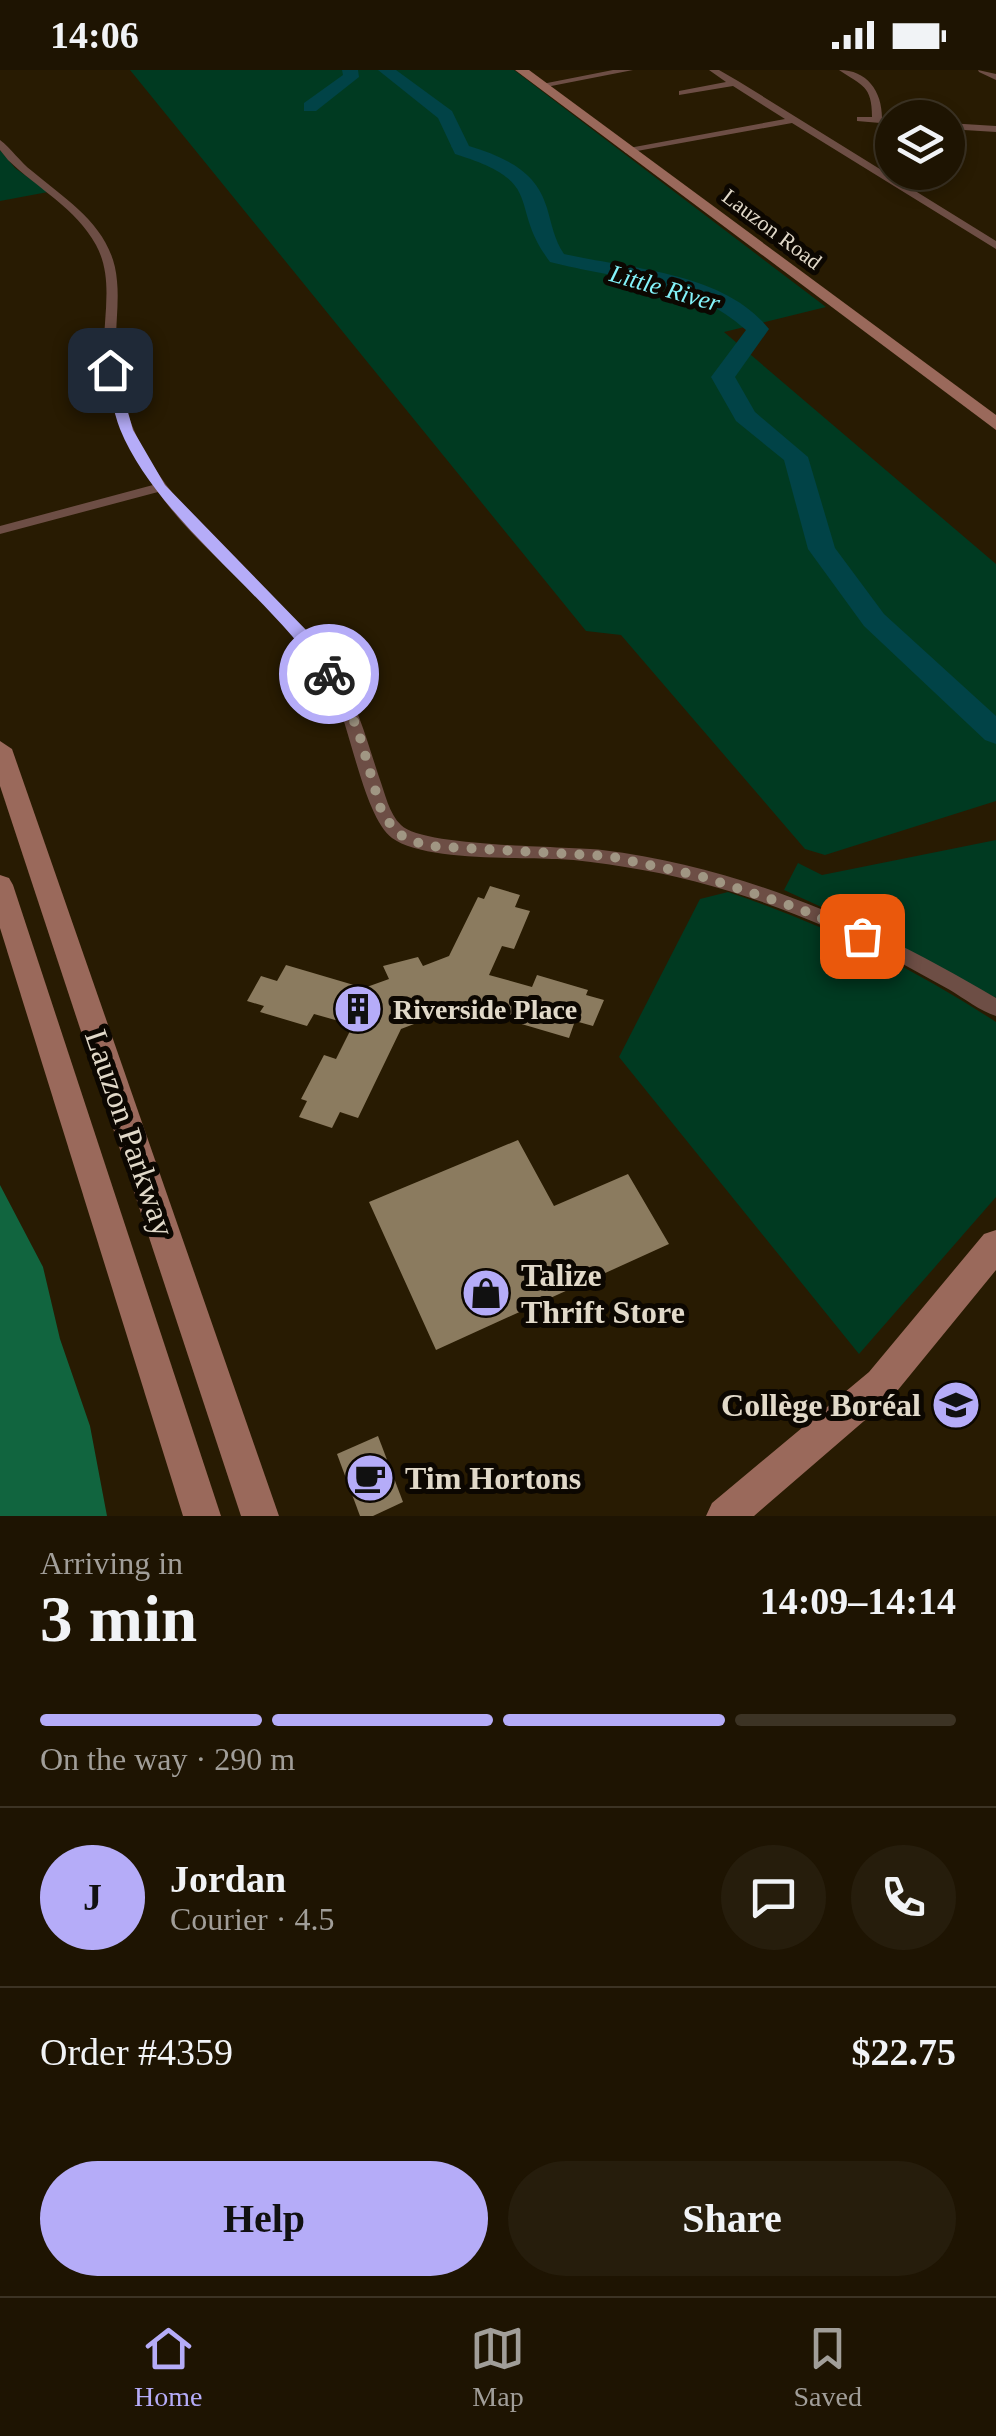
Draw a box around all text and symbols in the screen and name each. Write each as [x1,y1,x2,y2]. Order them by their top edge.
text: 14:06 [50,14,139,56]
map controls [875,100,965,190]
button: layers [875,100,965,190]
street label: Lauzon Road [717,184,827,274]
water label: Little River [606,259,723,317]
pin [68,328,153,413]
icon: home [83,343,138,398]
courier [279,624,379,724]
icon: bike [302,647,357,702]
pin [820,894,905,979]
icon: bag [835,909,890,964]
building icon: Riverside Place [332,983,384,1035]
place label: Riverside Place [393,994,577,1025]
street label: Lauzon Parkway [78,1025,182,1241]
place label: Talize Thrift Store [521,1257,685,1330]
shop icon: Talize Thrift Store [460,1267,512,1319]
school or university icon: Collège Boréal [930,1379,982,1431]
place label: Collège Boréal [721,1387,921,1423]
cafe icon: Tim Hortons [344,1452,396,1504]
place label: Tim Hortons [405,1460,581,1496]
text: Arriving in [40,1545,183,1581]
text: 14:09–14:14 [760,1580,956,1622]
text: 3 min [40,1583,197,1655]
text: On the way · 290 m [40,1741,295,1777]
button: chat [721,1845,826,1950]
button: phone [851,1845,956,1950]
text: Jordan [170,1858,286,1900]
text: J [83,1876,102,1918]
text: Courier · 4.5 [170,1901,334,1937]
text: Order #4359 [40,2031,233,2073]
text: $22.75 [852,2031,956,2073]
button: Help [40,2161,488,2276]
button: Share [508,2161,956,2276]
tab: Home [134,2321,202,2413]
tab: Map [470,2321,525,2413]
tab: Saved [794,2321,862,2413]

